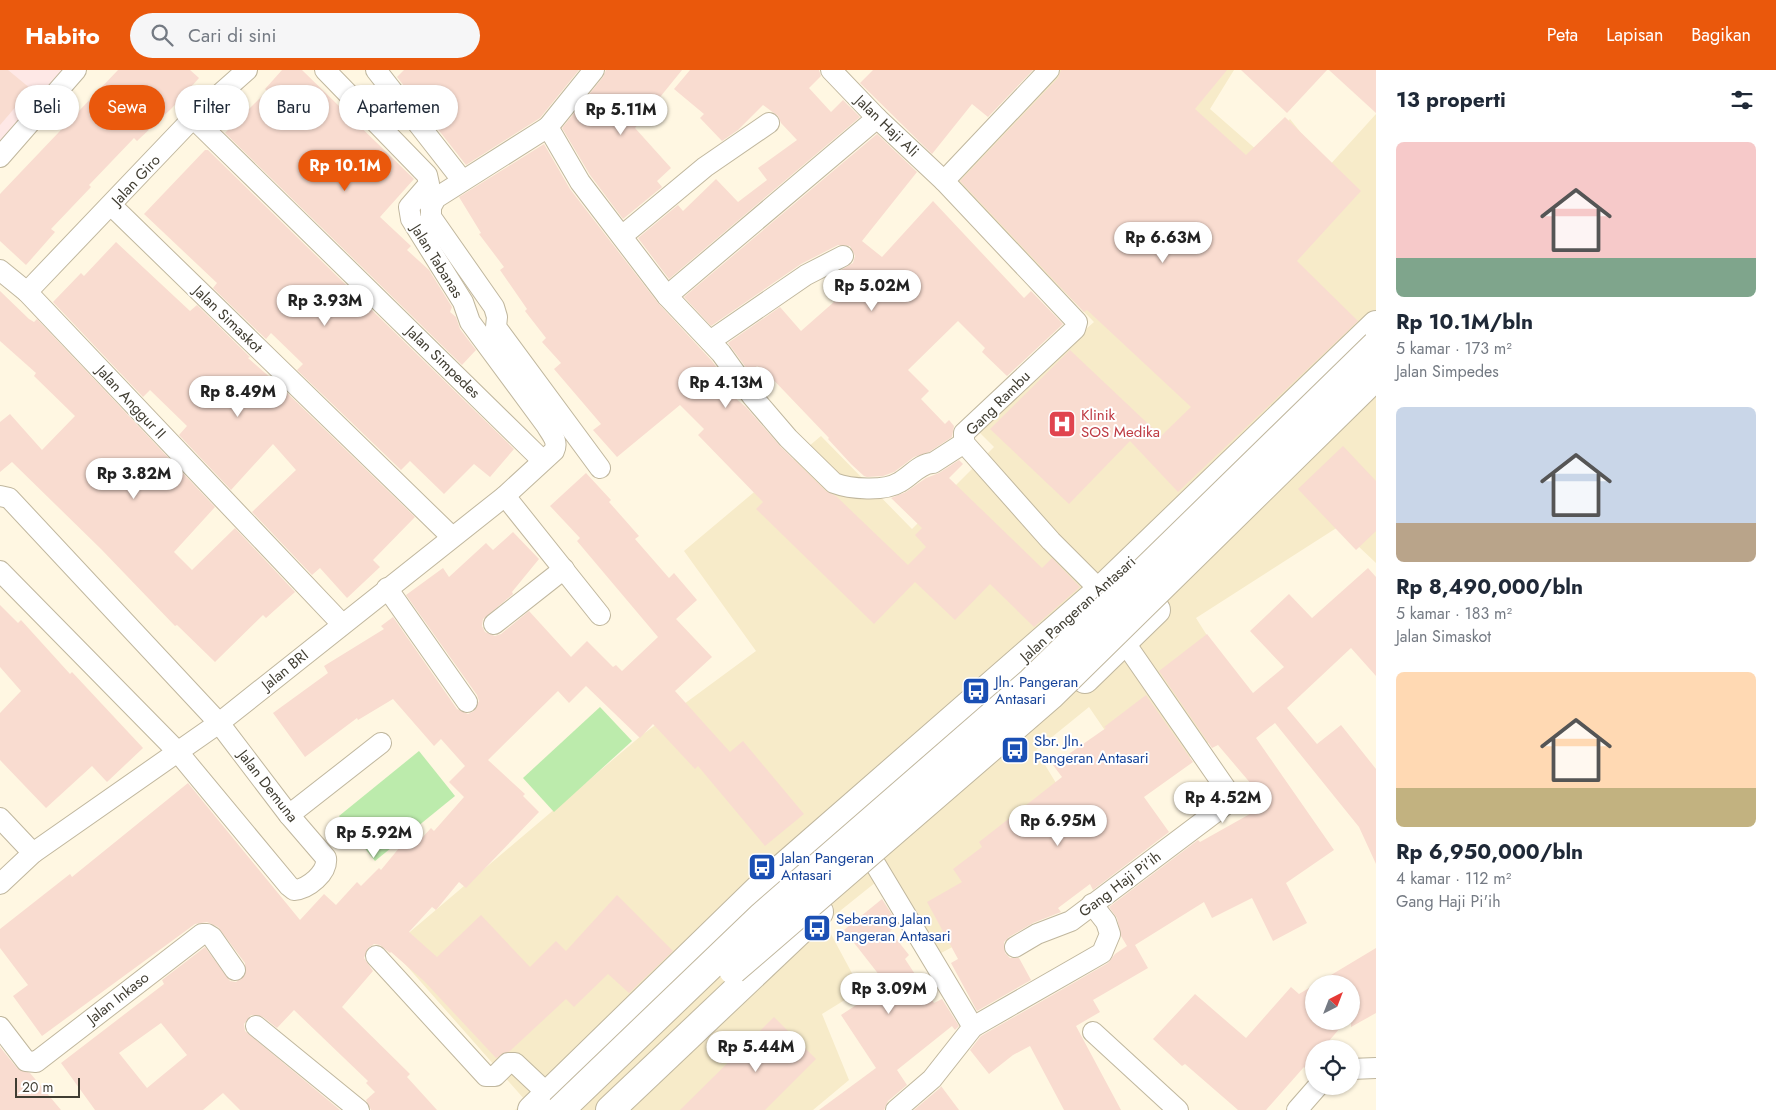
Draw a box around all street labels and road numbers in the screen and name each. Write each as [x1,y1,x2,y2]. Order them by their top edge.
street label: Jalan Haji Ali [849,88,924,162]
street label: Jalan Giro [105,150,165,212]
street label: Jalan Tabanas [404,218,468,302]
street label: Jalan Simaskot [187,279,268,358]
street label: Jalan Simpedes [399,319,485,403]
street label: Jalan Anggur II [90,359,171,444]
street label: Gang Rambu [961,366,1035,440]
street label: Jalan Pangeran Antasari [1014,551,1141,668]
street label: Jalan BRI [255,644,313,697]
street label: Jalan Demuna [231,744,303,827]
street label: Gang Haji Pi'ih [1074,846,1166,922]
street label: Jalan Inkaso [81,967,154,1031]

